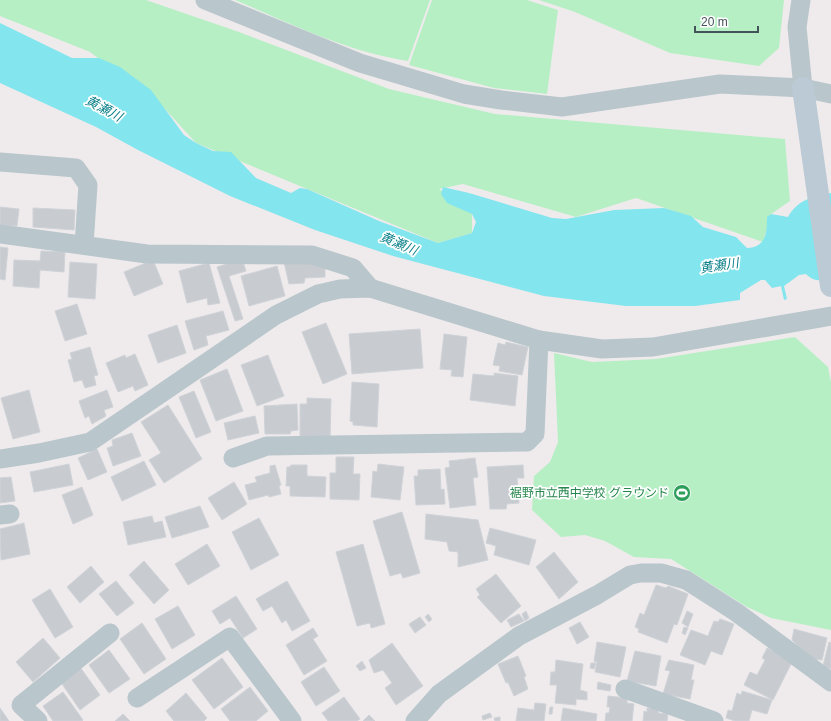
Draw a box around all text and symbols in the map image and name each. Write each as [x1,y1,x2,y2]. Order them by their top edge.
scale bar [695,8,758,34]
text: 20 m [701,15,728,29]
water label: 黄瀬川 [83,93,126,125]
water label: 黄瀬川 [378,229,422,259]
water label: 黄瀬川 [699,255,741,276]
sports icon: 裾野市立西中学校 グラウンド [672,483,692,503]
place label: 裾野市立西中学校 グラウンド [510,486,669,500]

